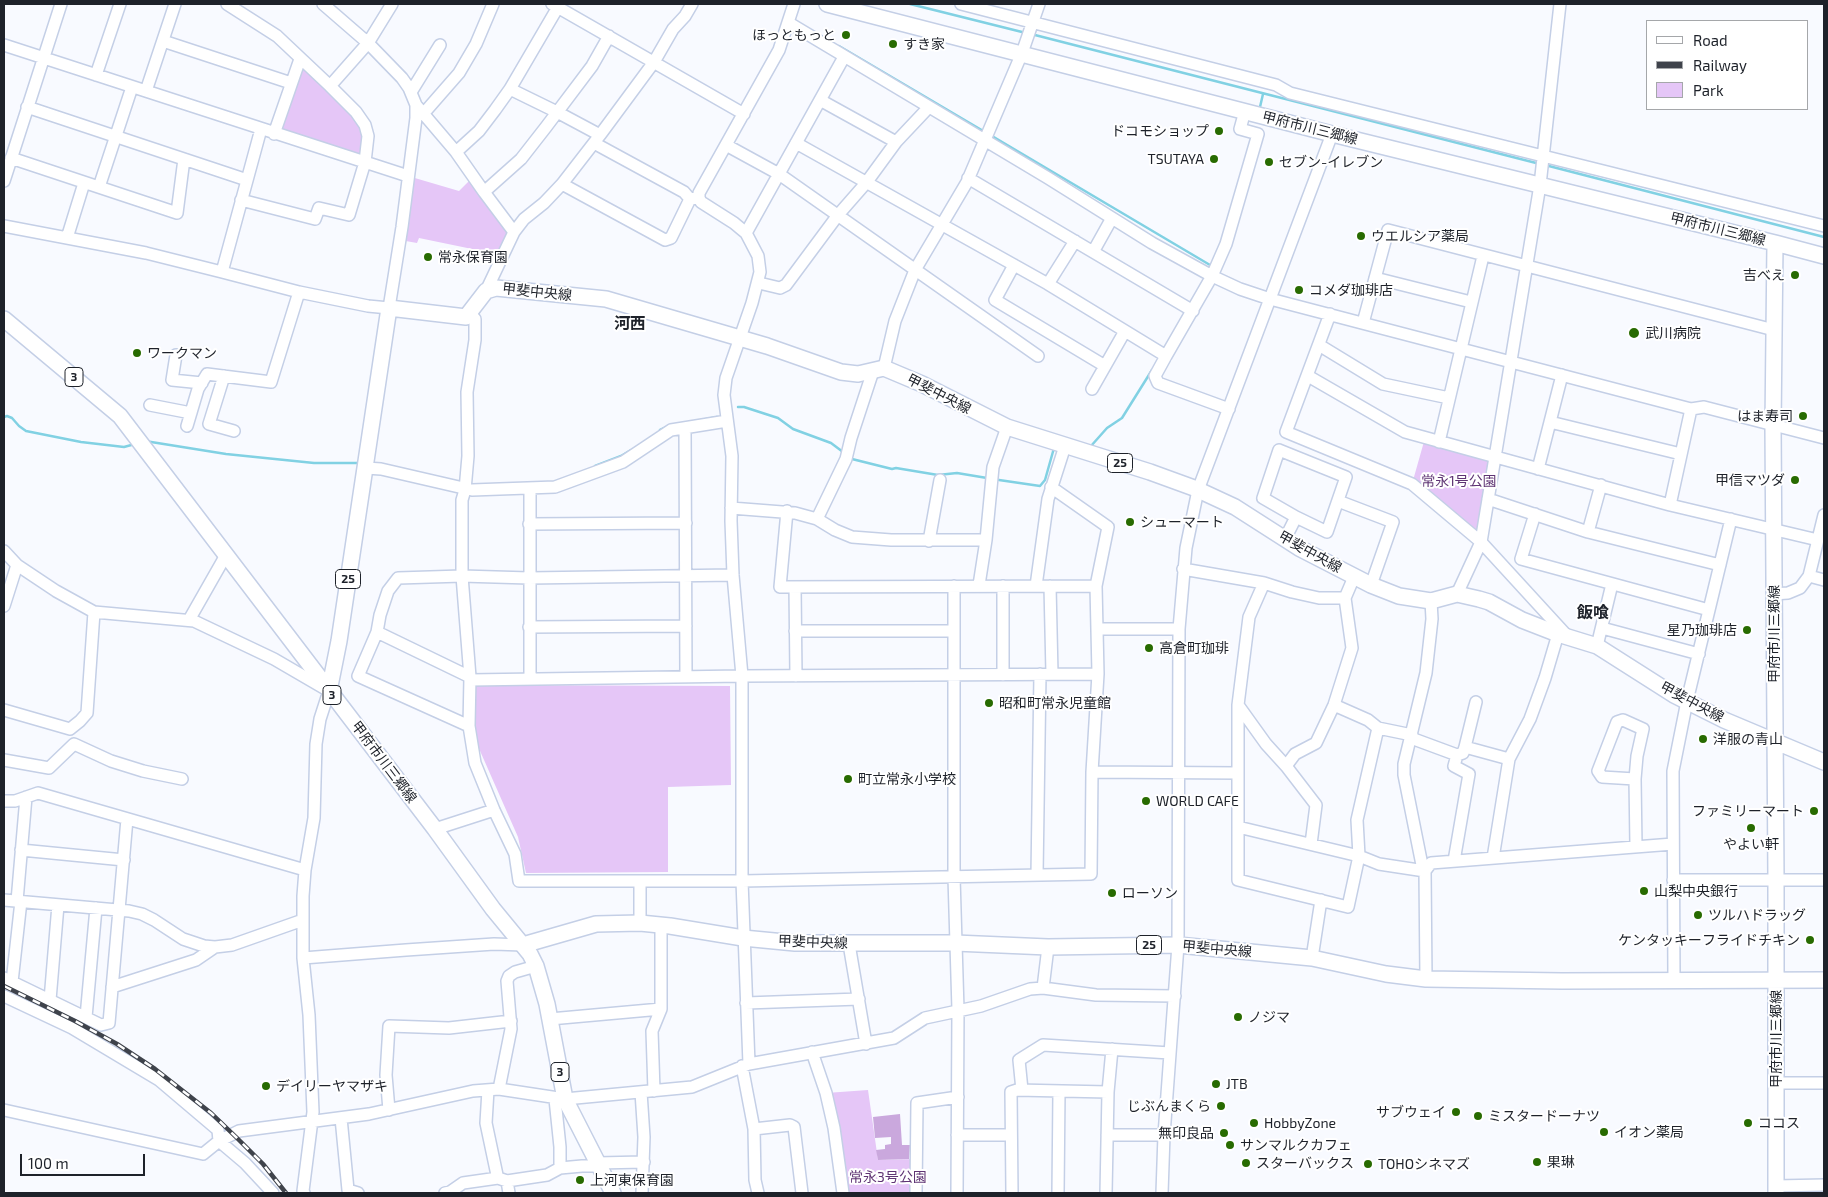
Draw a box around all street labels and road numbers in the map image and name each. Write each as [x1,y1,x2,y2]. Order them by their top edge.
street label: 甲府市川三郷線 [1260,108,1360,148]
street label: 甲府市川三郷線 [1668,209,1768,249]
street label: 甲斐中央線 [501,280,573,304]
road number: 3 [65,368,83,387]
street label: 甲斐中央線 [904,371,974,417]
road number: 25 [1108,453,1132,472]
street label: 甲斐中央線 [1275,528,1345,576]
road number: 25 [336,570,360,588]
street label: 甲府市川三郷線 [1766,585,1782,683]
street label: 甲斐中央線 [1657,678,1727,726]
road number: 3 [323,686,341,704]
street label: 甲府市川三郷線 [348,718,420,806]
street label: 甲斐中央線 [778,932,848,952]
road number: 25 [1136,936,1162,954]
street label: 甲斐中央線 [1181,938,1253,960]
street label: 甲府市川三郷線 [1768,990,1784,1088]
road number: 3 [551,1062,569,1082]

